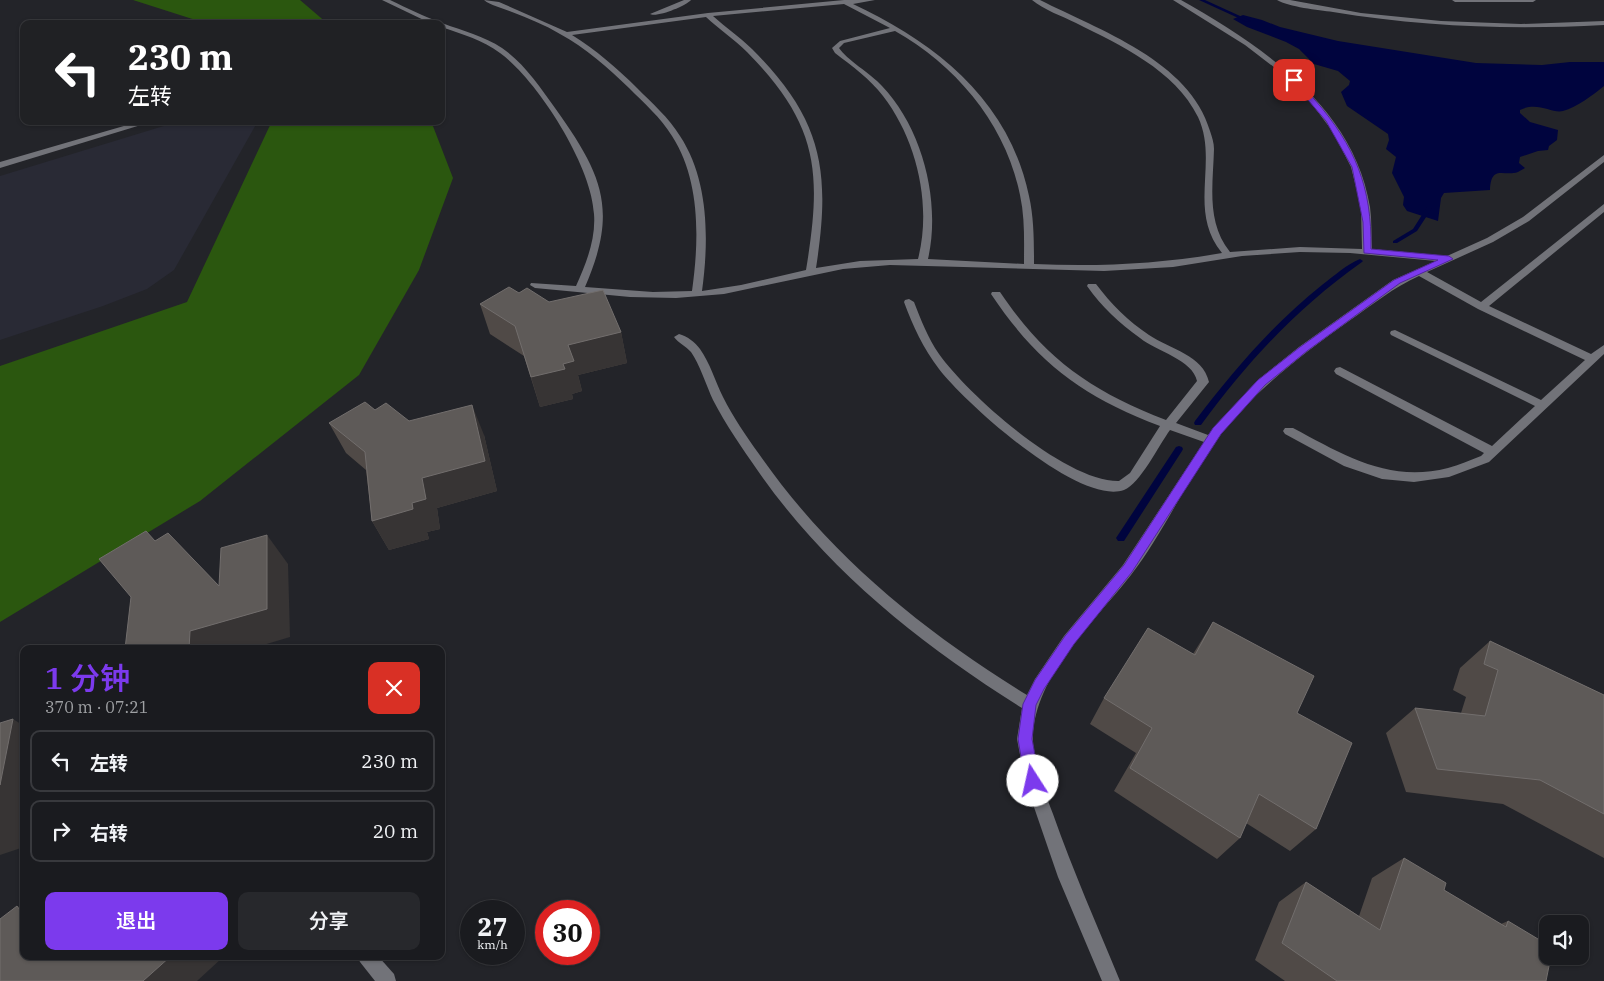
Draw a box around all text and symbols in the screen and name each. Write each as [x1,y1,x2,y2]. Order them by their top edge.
text: 230 m [128,34,233,80]
icon: left [45,40,110,105]
pin [1273,59,1315,101]
icon: arrive [1280,66,1308,94]
text: 左转 [128,81,172,110]
text: 1 分钟 [45,658,130,697]
button: close [368,662,420,714]
text: 370 m · 07:21 [45,697,148,717]
icon: left [47,747,75,775]
text: 230 m [361,749,418,773]
text: 左转 [90,751,128,775]
position arrow [1006,754,1058,806]
icon: right [47,817,75,845]
text: 20 m [373,819,418,843]
text: 右转 [90,821,128,845]
button: 退出 [45,892,228,950]
button: 分享 [238,892,420,950]
speed limit sign: 30 [535,900,600,965]
text: 27 [477,910,508,943]
map controls [1539,915,1589,965]
button: sound [1539,915,1589,965]
text: km/h [477,937,508,952]

